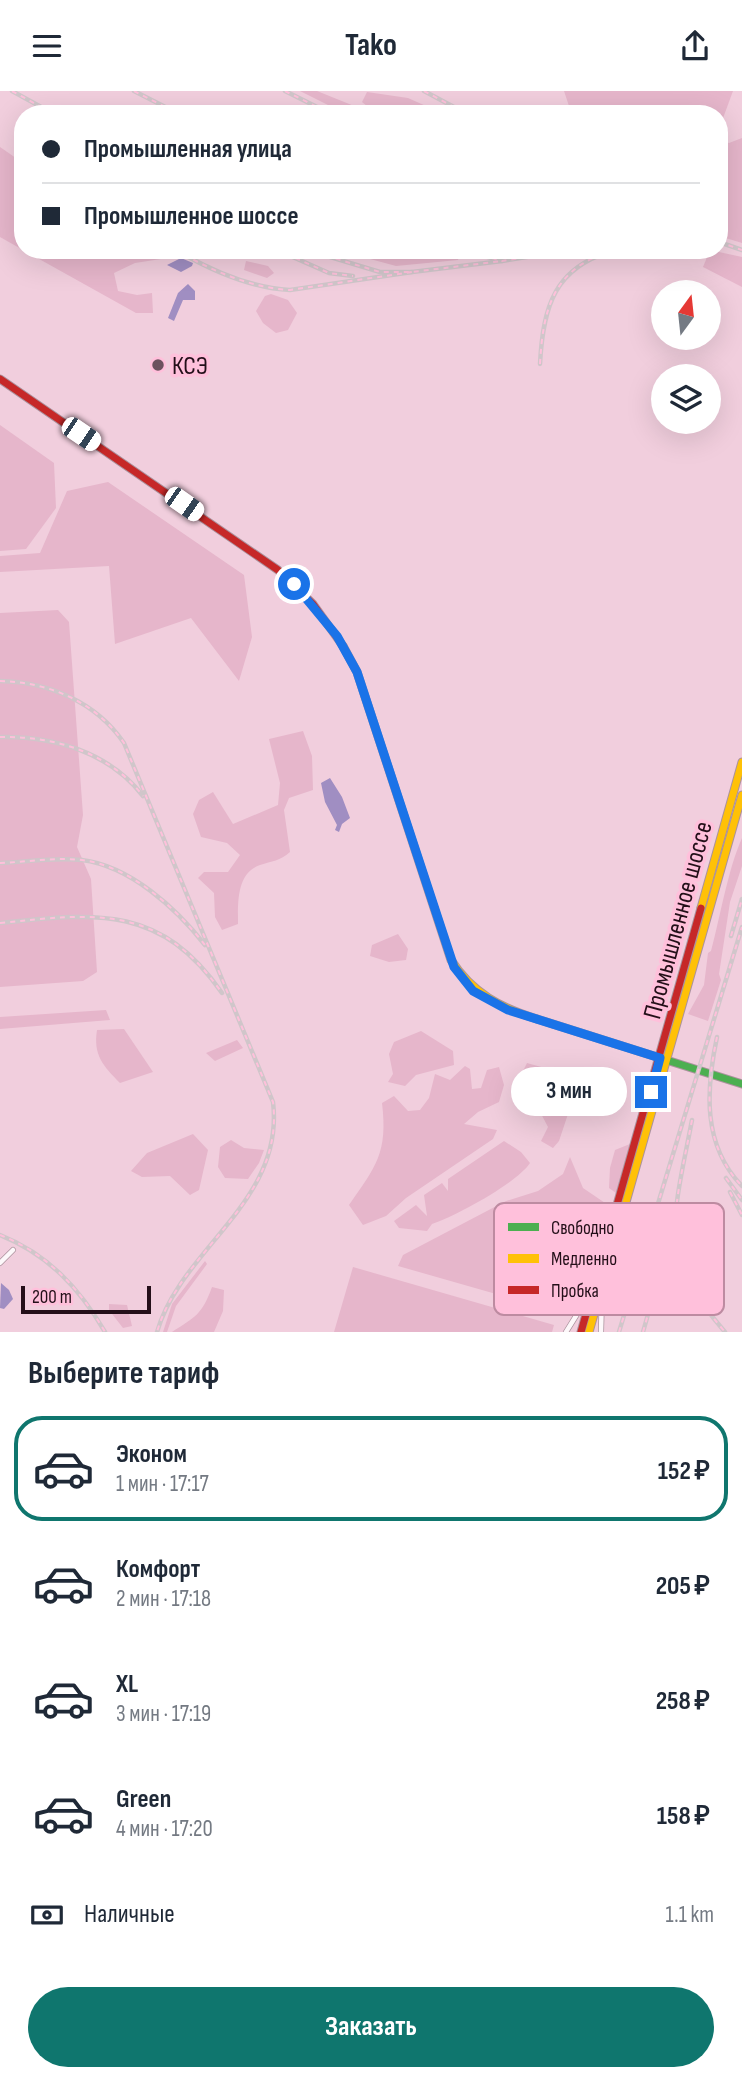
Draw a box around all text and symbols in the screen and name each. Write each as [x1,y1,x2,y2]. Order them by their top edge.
text: Tako [345,26,397,65]
icon: menu [28,27,66,65]
icon: share [676,27,714,65]
text: Промышленная улица [84,134,292,165]
text: Промышленное шоссе [84,201,298,232]
north arrow [651,280,721,350]
map controls [651,280,721,434]
place label: КСЭ [172,351,208,382]
marker: КСЭ [150,357,166,373]
button: layers [651,364,721,434]
car [58,414,105,454]
car [161,483,208,525]
route start [278,568,310,600]
street label: Промышленное шоссе [637,818,720,1023]
callout: 3 мин [511,1067,626,1117]
route end [635,1076,667,1108]
text: 3 мин [546,1077,592,1105]
legend [494,1203,724,1315]
text: Свободно [551,1217,614,1240]
text: Медленно [551,1248,617,1271]
text: Пробка [551,1280,599,1303]
scale bar [21,1283,150,1315]
text: 200 m [32,1286,72,1309]
text: Выберите тариф [28,1354,219,1393]
icon: car [32,1437,95,1500]
text: Эконом [116,1439,187,1470]
text: 152 ₽ [658,1456,710,1487]
text: 1 мин · 17:17 [116,1470,209,1498]
icon: car [32,1552,95,1615]
text: Комфорт [116,1554,200,1585]
text: 205 ₽ [656,1571,710,1602]
text: 2 мин · 17:18 [116,1585,211,1613]
icon: car [32,1667,95,1730]
text: XL [116,1669,138,1700]
text: 258 ₽ [656,1686,710,1717]
text: 3 мин · 17:19 [116,1700,211,1728]
icon: car [32,1782,95,1845]
text: Green [116,1784,171,1815]
text: 158 ₽ [657,1801,710,1832]
text: 4 мин · 17:20 [116,1815,213,1843]
icon: cash [28,1896,66,1934]
text: Наличные [84,1899,175,1930]
text: 1.1 km [665,1901,714,1929]
button: Заказать [28,1987,714,2067]

